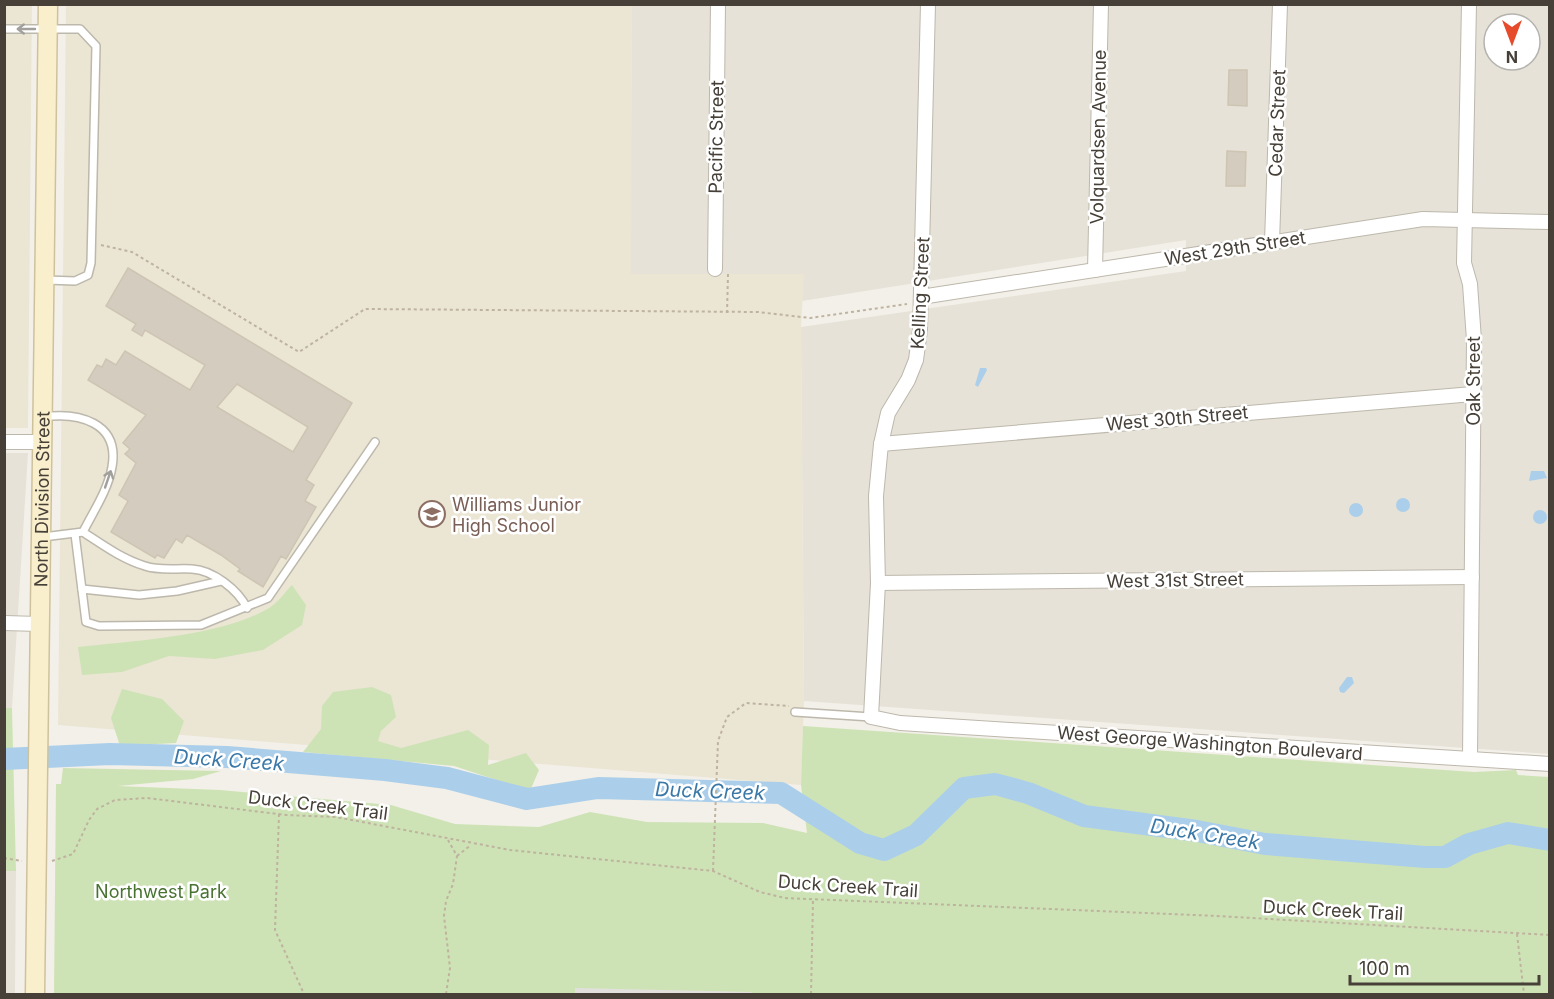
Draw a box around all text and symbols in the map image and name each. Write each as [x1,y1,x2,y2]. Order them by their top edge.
north arrow [1482,12,1542,72]
one-way arrow [17,23,37,35]
text: N [1506,47,1518,67]
street label: Volquardsen Avenue [1086,49,1110,225]
street label: Cedar Street [1265,69,1289,177]
street label: Pacific Street [705,80,727,194]
street label: West 29th Street [1163,226,1307,270]
street label: Kelling Street [907,236,933,350]
street label: Oak Street [1463,336,1484,426]
street label: West 30th Street [1105,401,1249,435]
street label: North Division Street [30,411,53,587]
one-way arrow [103,470,114,489]
place label: Williams Junior High School [452,494,581,536]
school or university icon: Williams Junior High School [417,499,447,529]
street label: West 31st Street [1106,568,1244,592]
street label: West George Washington Boulevard [1057,722,1363,764]
water label: Duck Creek [173,744,286,776]
water label: Duck Creek [655,777,766,805]
street label: Duck Creek Trail [247,786,389,824]
water label: Duck Creek [1149,814,1262,855]
street label: Duck Creek Trail [777,871,919,901]
park label: Northwest Park [95,881,227,902]
street label: Duck Creek Trail [1262,896,1404,924]
scale bar [1350,948,1539,986]
text: 100 m [1359,958,1410,979]

